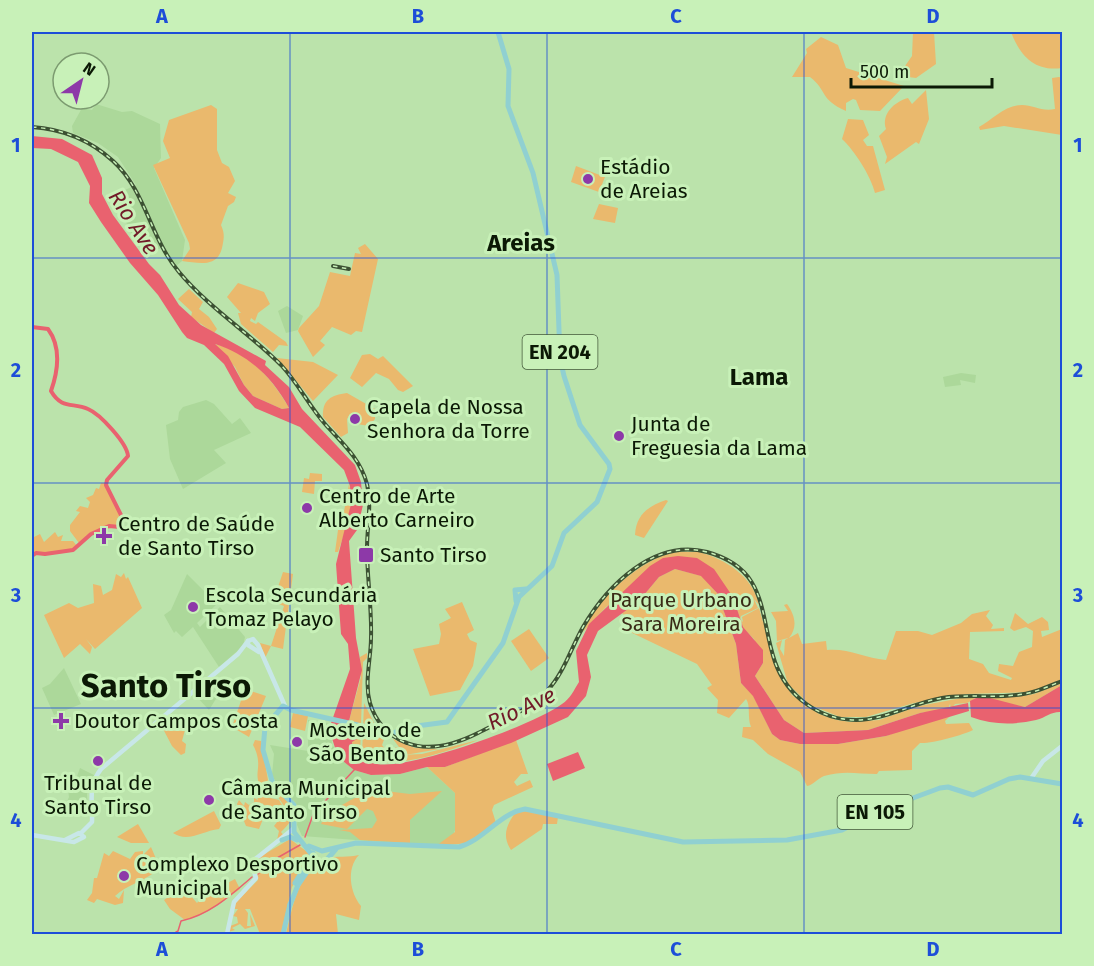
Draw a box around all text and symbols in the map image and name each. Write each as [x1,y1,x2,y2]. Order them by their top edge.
text: A [155,4,169,28]
text: B [412,4,424,28]
text: C [670,4,682,28]
text: D [926,4,940,28]
north arrow [51,51,111,111]
scale bar [851,51,992,89]
text: N [80,58,99,80]
text: 500 m [860,61,909,83]
text: 1 [11,133,21,157]
text: 1 [1073,133,1083,157]
place label: Estádio de Areias [600,154,688,204]
marker: Estádio de Areias [581,172,595,186]
water label: Rio Ave [103,185,165,260]
district label: Areias [486,229,555,257]
road number: EN 204 [522,335,598,369]
text: 2 [11,358,21,382]
text: 2 [1073,358,1083,382]
district label: Lama [730,363,788,391]
place label: Capela de Nossa Senhora da Torre [367,394,530,444]
place label: Junta de Freguesia da Lama [631,411,807,461]
marker: Capela de Nossa Senhora da Torre [348,412,362,426]
marker: Junta de Freguesia da Lama [612,429,626,443]
place label: Centro de Arte Alberto Carneiro [319,483,475,533]
marker: Centro de Arte Alberto Carneiro [300,501,314,515]
place label: Centro de Saúde de Santo Tirso [118,511,275,561]
marker: Centro de Saúde de Santo Tirso [95,527,113,545]
place label: Santo Tirso [380,542,487,568]
marker: Santo Tirso [357,546,375,564]
place label: Escola Secundária Tomaz Pelayo [205,582,378,632]
text: 3 [10,583,21,607]
text: 3 [1072,583,1083,607]
park label: Parque Urbano Sara Moreira [610,587,752,637]
marker: Escola Secundária Tomaz Pelayo [186,600,200,614]
district label: Santo Tirso [81,666,251,706]
water label: Rio Ave [483,681,560,736]
place label: Doutor Campos Costa [74,708,279,734]
marker: Doutor Campos Costa [52,712,70,730]
place label: Mosteiro de São Bento [309,717,421,767]
marker: Mosteiro de São Bento [290,735,304,749]
marker: Tribunal de Santo Tirso [91,754,105,768]
place label: Tribunal de Santo Tirso [44,770,152,820]
place label: Câmara Municipal de Santo Tirso [221,775,390,825]
marker: Câmara Municipal de Santo Tirso [202,793,216,807]
road number: EN 105 [838,795,912,829]
text: 4 [10,808,22,832]
text: 4 [1072,808,1084,832]
place label: Complexo Desportivo Municipal [136,851,339,901]
marker: Complexo Desportivo Municipal [117,869,131,883]
text: A [155,937,169,961]
text: B [412,937,424,961]
text: C [670,937,682,961]
text: D [926,937,940,961]

